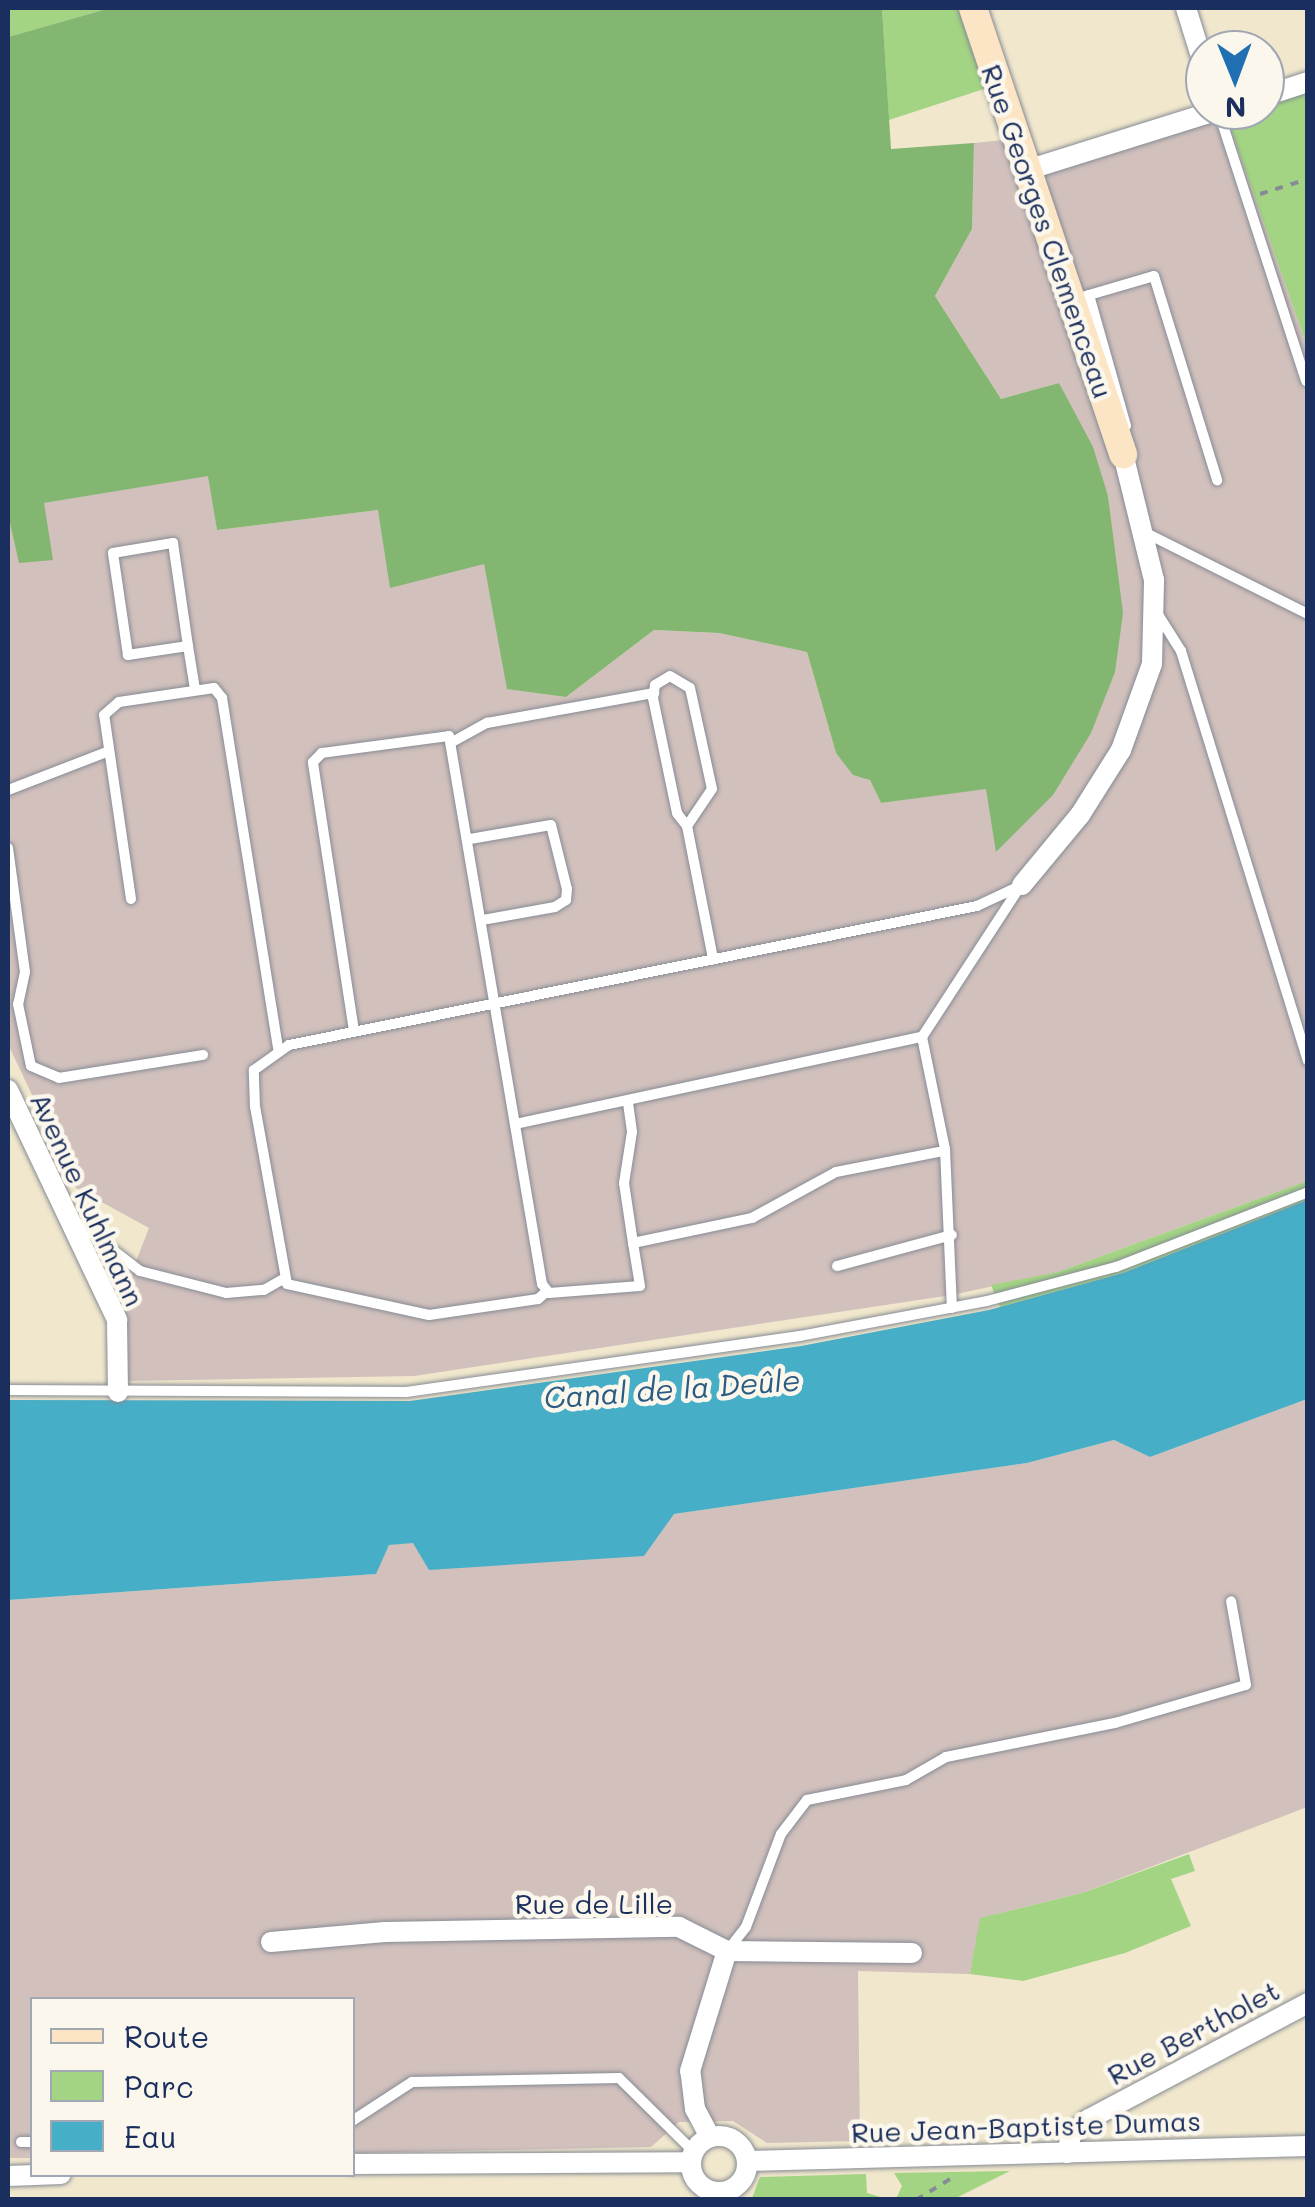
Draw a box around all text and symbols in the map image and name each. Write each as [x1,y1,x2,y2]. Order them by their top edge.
north arrow [1185,30,1285,130]
street label: Rue Georges Clemenceau [975,60,1121,402]
text: N [1225,90,1246,126]
street label: Avenue Kuhlmann [24,1087,152,1311]
water label: Canal de la Deûle [542,1361,802,1415]
street label: Rue de Lille [515,1886,673,1920]
street label: Rue Bertholet [1101,1973,1285,2091]
legend [30,1997,355,2177]
text: Route [124,2016,209,2056]
text: Parc [124,2066,194,2106]
street label: Rue Jean-Baptiste Dumas [850,2103,1202,2149]
text: Eau [124,2116,176,2156]

